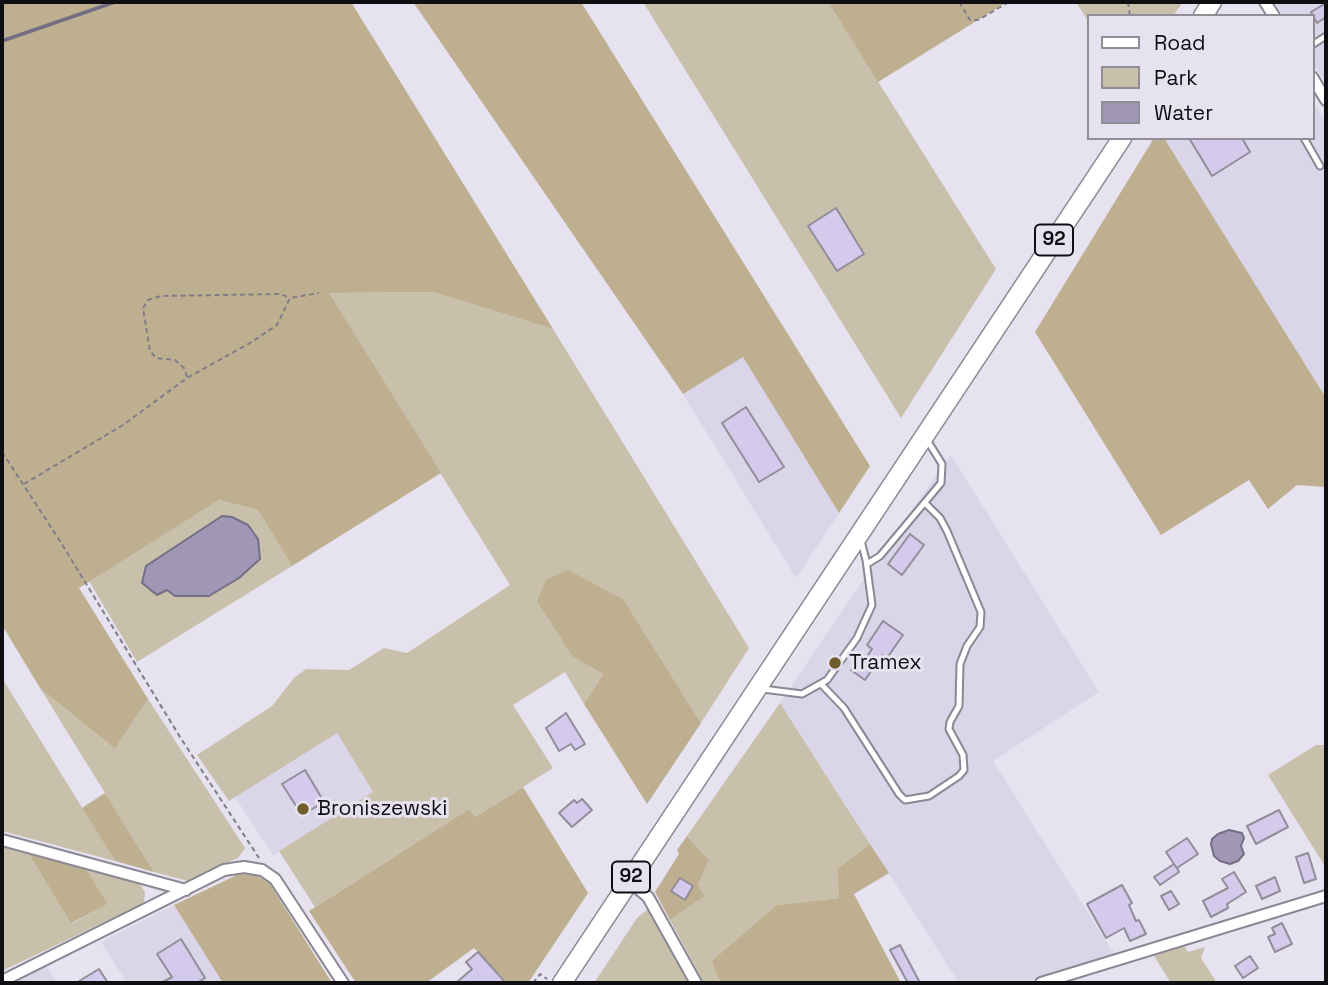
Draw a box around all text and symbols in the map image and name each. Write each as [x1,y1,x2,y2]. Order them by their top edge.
legend [1086,14,1314,140]
text: Road [1154,29,1206,56]
text: Park [1154,64,1198,91]
text: Water [1154,99,1213,126]
road number: 92 [1035,224,1073,256]
place label: Tramex [849,650,922,676]
marker: Tramex [827,655,843,671]
place label: Broniszewski [317,796,447,822]
marker: Broniszewski [295,801,311,817]
road number: 92 [612,862,650,892]

